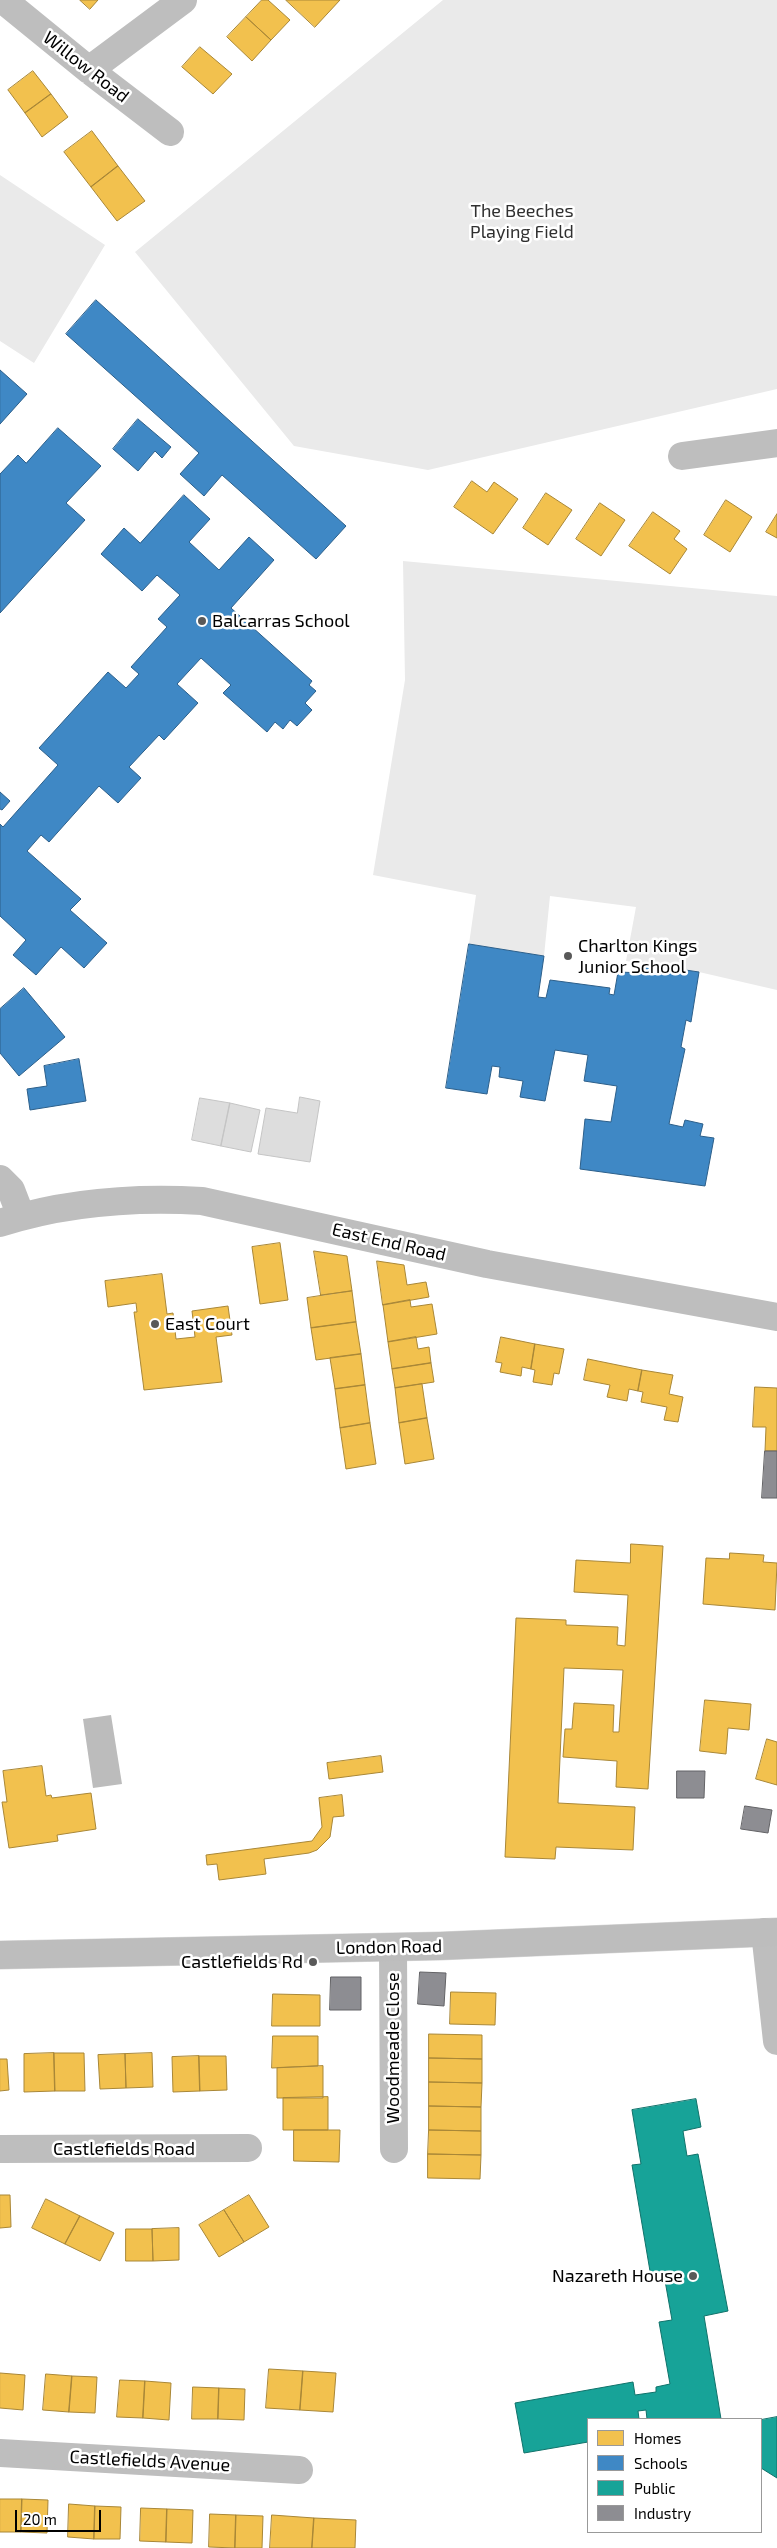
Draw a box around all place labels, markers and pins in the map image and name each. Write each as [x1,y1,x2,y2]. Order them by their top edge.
place label: Balcarras School [212,610,350,632]
marker: Balcarras School [196,615,208,627]
place label: Charlton Kings Junior School [578,935,697,978]
marker: Charlton Kings Junior School [562,950,574,962]
place label: East Court [165,1313,250,1335]
marker: East Court [149,1318,161,1330]
place label: Castlefields Rd [181,1951,303,1973]
marker: Castlefields Rd [307,1956,319,1968]
place label: Nazareth House [552,2265,683,2287]
marker: Nazareth House [687,2270,699,2282]

